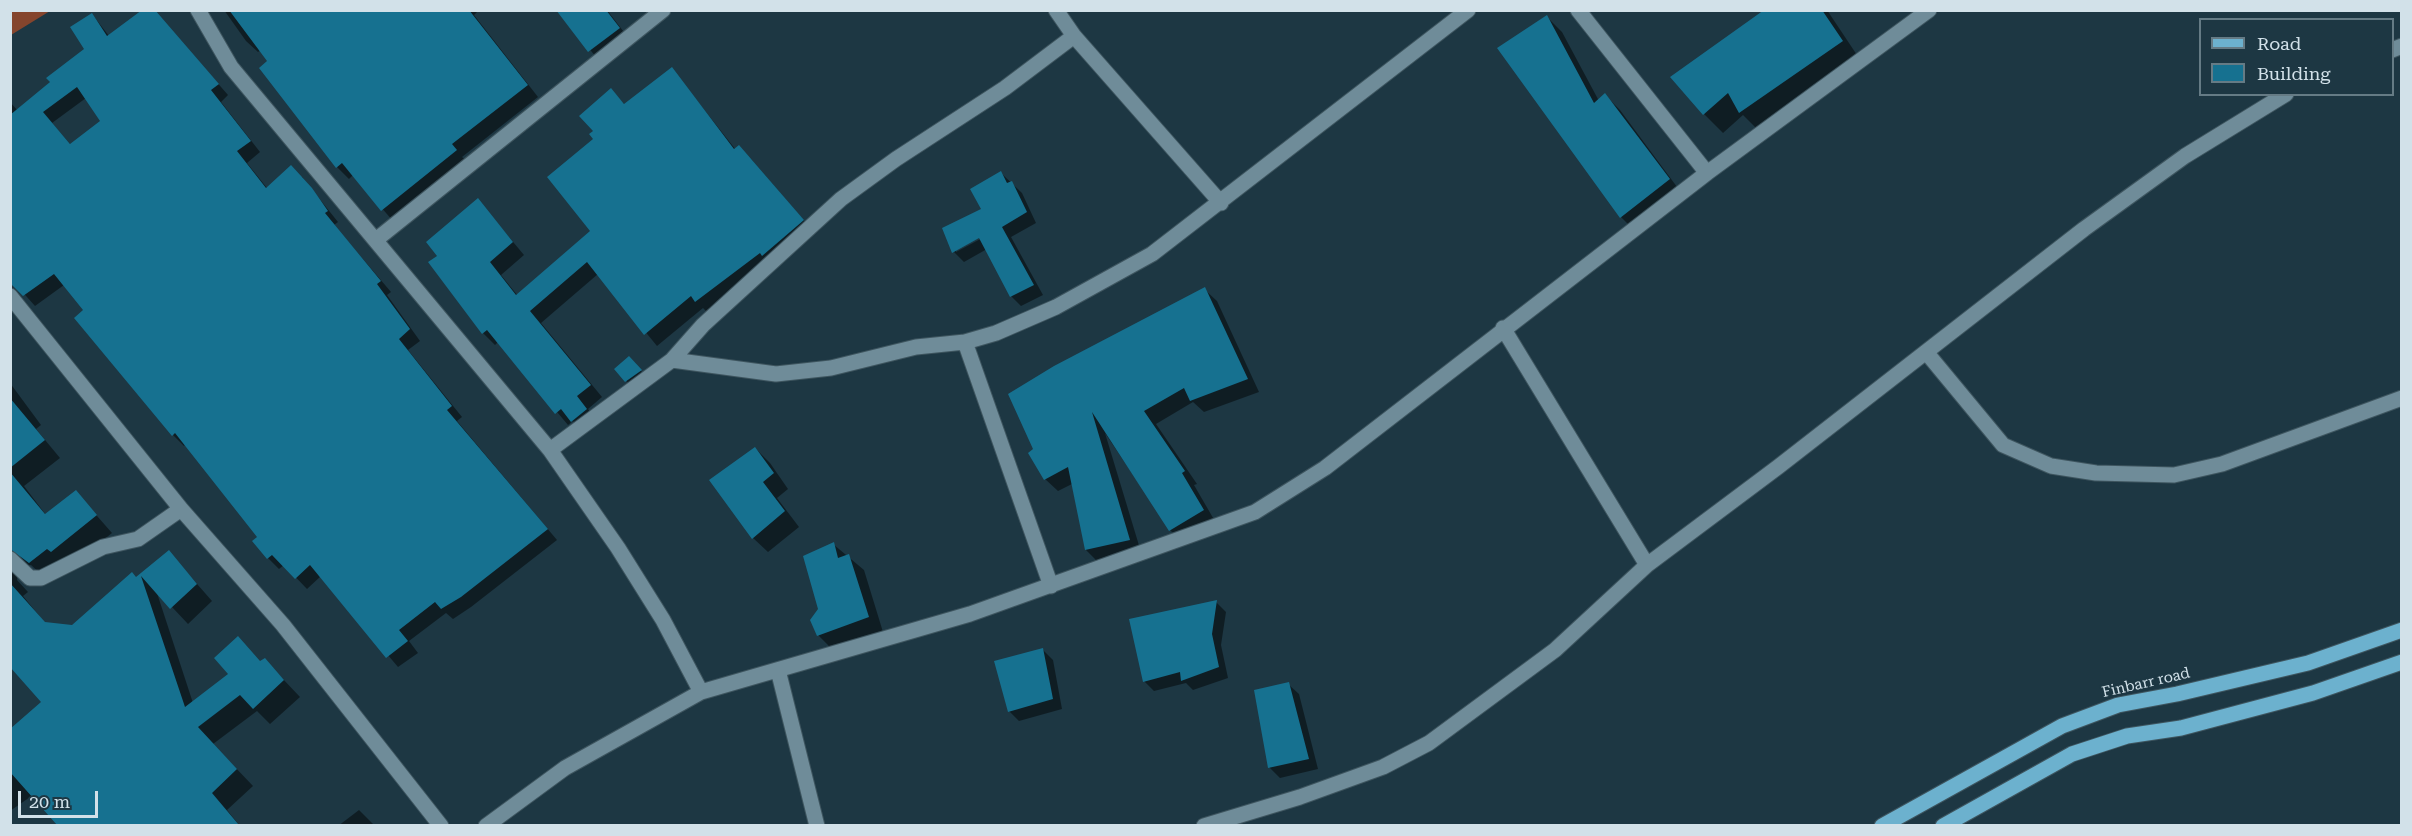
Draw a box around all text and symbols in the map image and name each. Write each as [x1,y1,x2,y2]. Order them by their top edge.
legend [2199,18,2394,96]
text: Road [2257,33,2301,54]
text: Building [2257,63,2331,84]
street label: Finbarr road [2100,664,2192,702]
scale bar [21,779,100,817]
text: 20 m [29,791,70,812]

